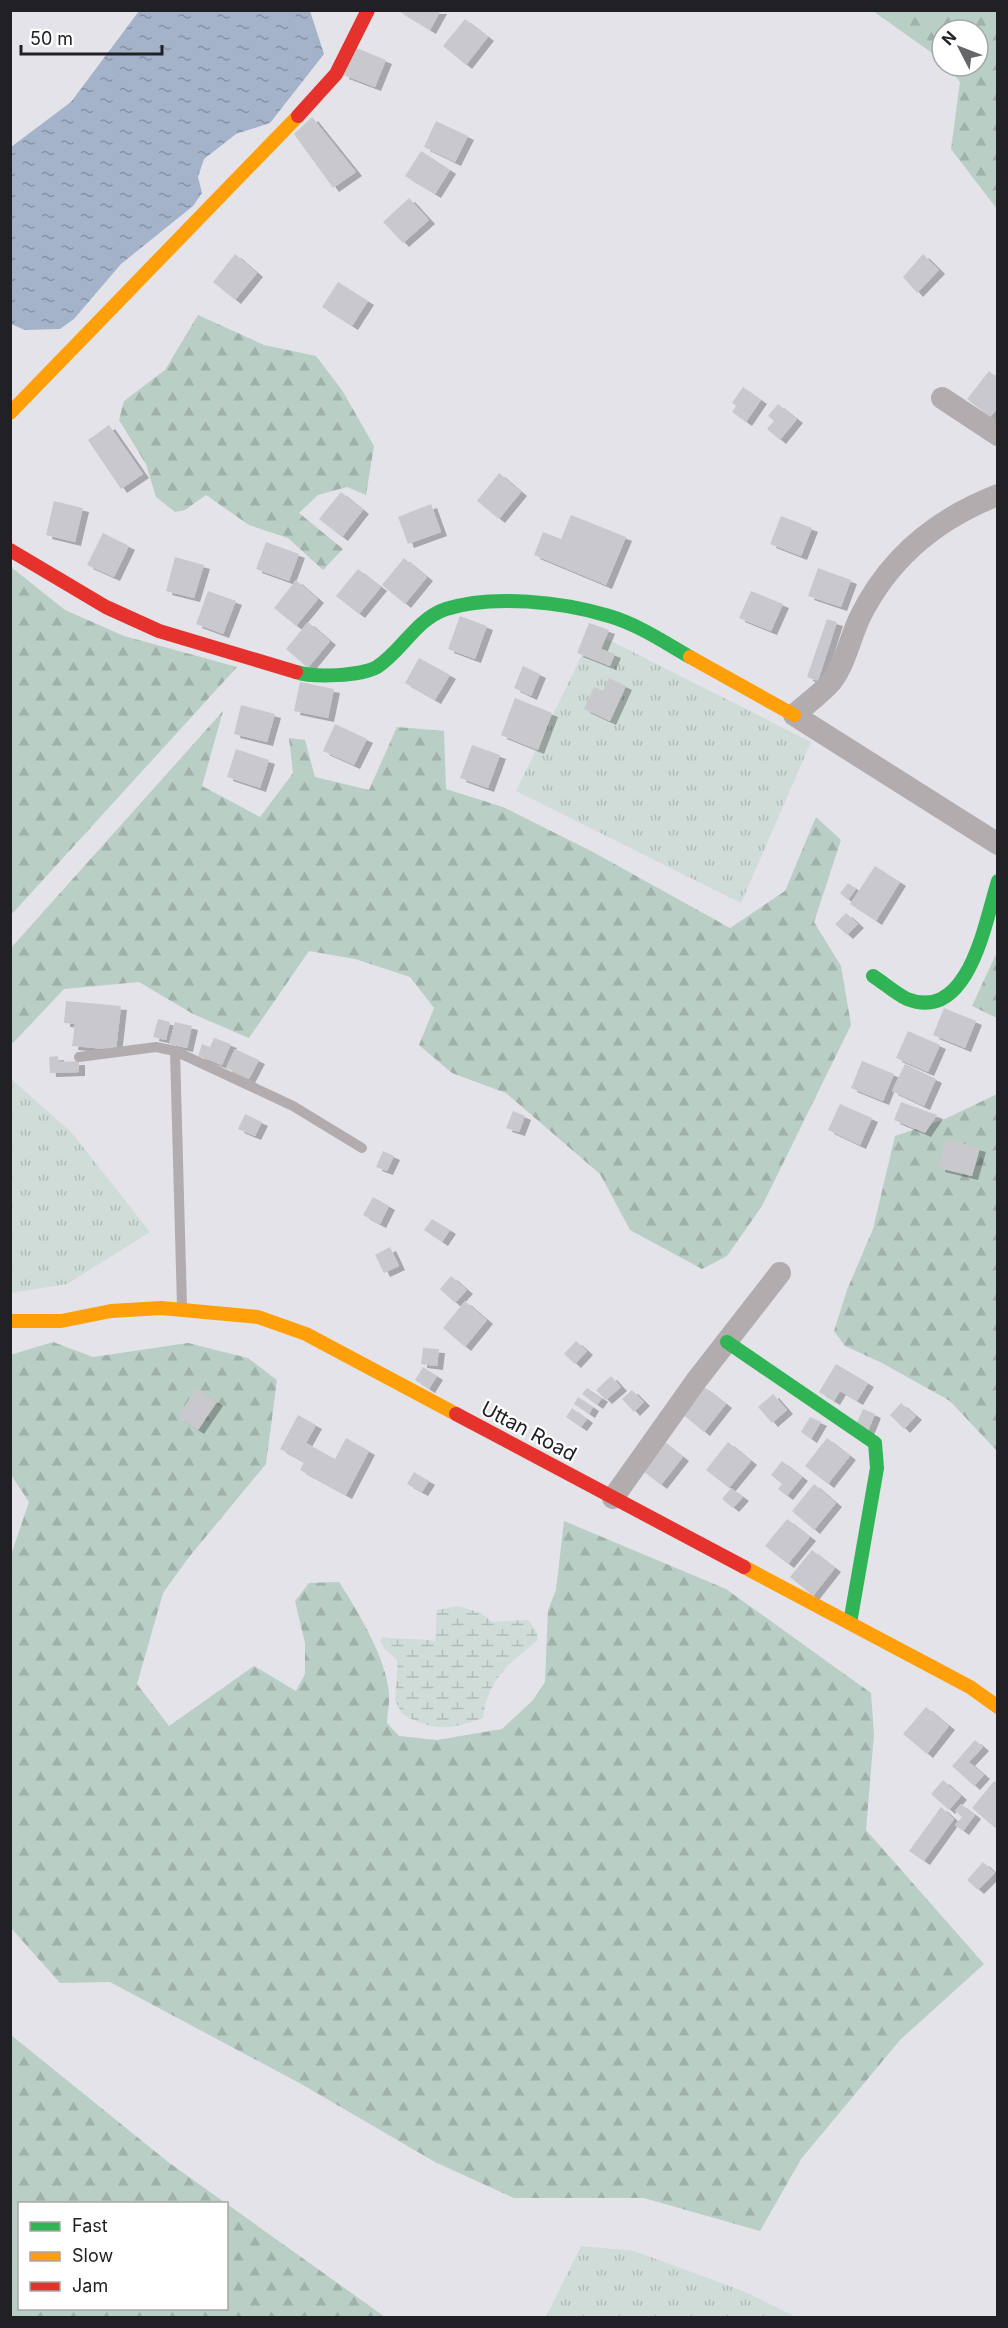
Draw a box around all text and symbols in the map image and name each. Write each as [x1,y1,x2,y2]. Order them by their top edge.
scale bar [21,18,162,56]
north arrow [930,18,990,78]
text: N [937,27,960,49]
text: 50 m [30,28,73,49]
street label: Uttan Road [477,1396,581,1466]
legend [18,2202,228,2310]
text: Fast [72,2215,108,2236]
text: Slow [72,2245,113,2266]
text: Jam [72,2275,108,2296]

